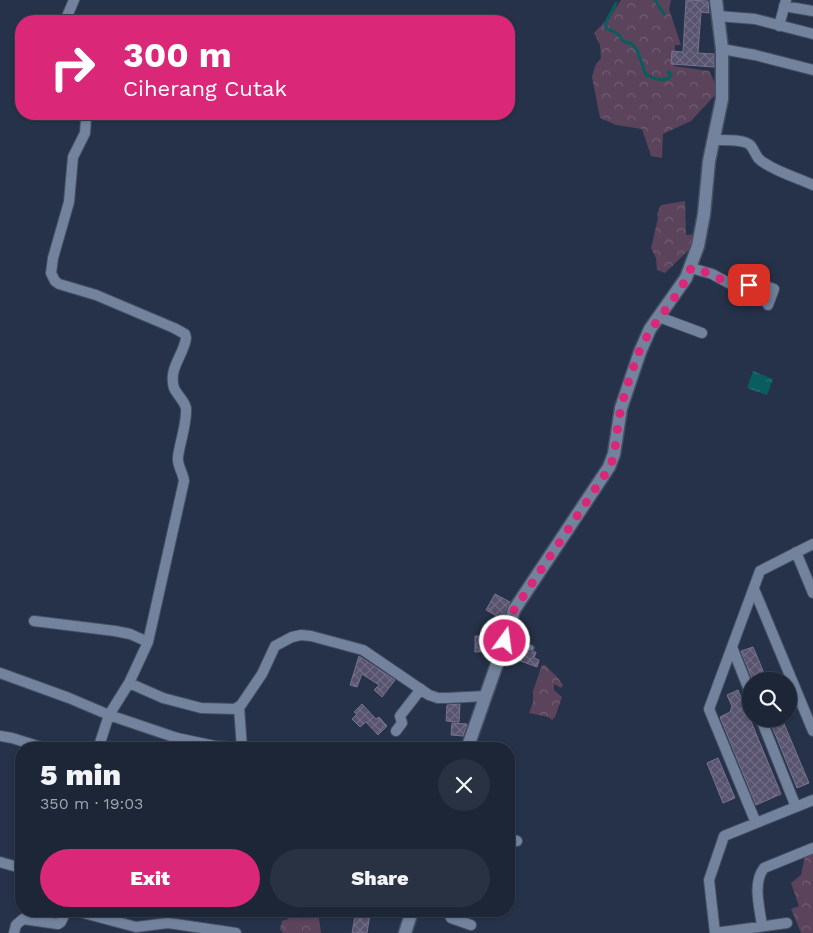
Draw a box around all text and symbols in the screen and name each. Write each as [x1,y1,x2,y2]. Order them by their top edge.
text: 300 m [123,34,232,76]
icon: right [40,35,105,100]
text: Ciherang Cutak [123,76,287,101]
pin [728,264,770,306]
icon: arrive [735,271,763,299]
position arrow [478,614,530,666]
map controls [742,672,797,727]
button: search [742,672,797,727]
text: 5 min [40,757,121,792]
button: close [438,759,490,811]
text: 350 m · 19:03 [40,794,143,813]
button: Exit [40,849,260,907]
button: Share [270,849,490,907]

